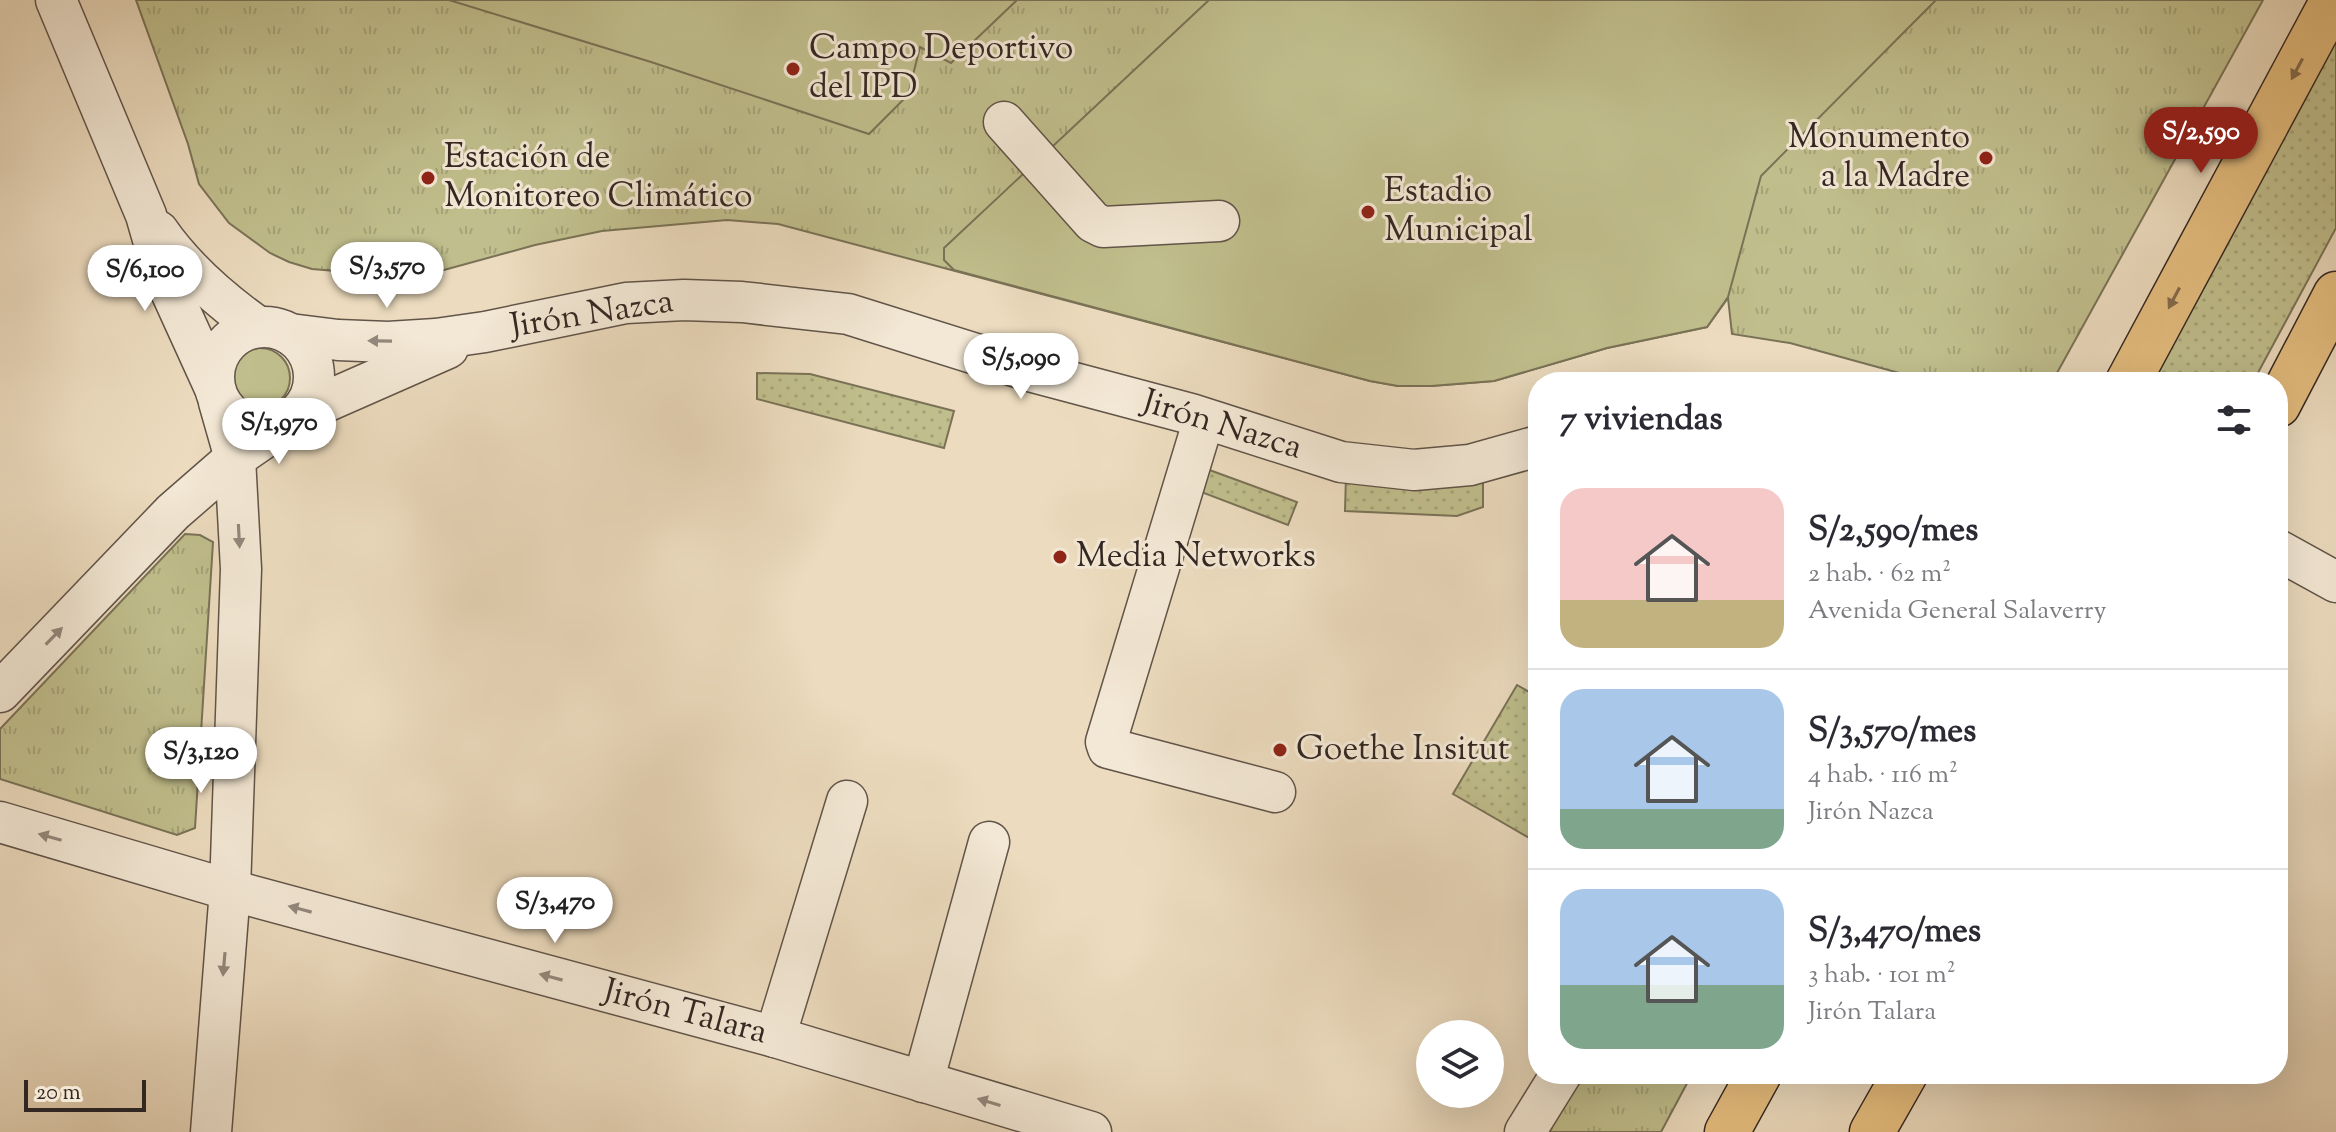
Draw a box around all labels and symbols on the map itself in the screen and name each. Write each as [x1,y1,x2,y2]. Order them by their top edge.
place label: Campo Deportivo del IPD [809,25,1073,113]
one-way arrow [2290,58,2304,80]
marker: Campo Deportivo del IPD [784,60,802,78]
pin: S/2,590 [2127,107,2275,175]
place label: Monumento a la Madre [1788,114,1970,202]
place label: Estación de Monitoreo Climático [444,134,753,222]
marker: Monumento a la Madre [1977,149,1995,167]
place label: Estadio Municipal [1384,168,1533,256]
marker: Estación de Monitoreo Climático [419,169,437,187]
marker: Estadio Municipal [1359,203,1377,221]
pin: S/3,570 [313,242,461,310]
pin: S/6,100 [71,245,219,313]
street label: Jirón Nazca [505,278,677,352]
one-way arrow [2167,287,2181,309]
pin: S/5,090 [947,333,1095,401]
one-way arrow [367,335,392,348]
street label: Jirón Nazca [1134,378,1308,473]
pin: S/1,970 [205,398,353,466]
one-way arrow [233,524,246,549]
place label: Media Networks [1076,533,1316,582]
marker: Media Networks [1051,548,1069,566]
one-way arrow [44,627,63,646]
place label: Goethe Insitut [1296,726,1510,775]
pin: S/3,120 [127,727,275,795]
marker: Goethe Insitut [1271,741,1289,759]
one-way arrow [38,830,62,843]
pin: S/3,470 [481,877,629,945]
one-way arrow [287,902,311,915]
one-way arrow [217,952,230,977]
street label: Jirón Talara [596,967,772,1058]
one-way arrow [538,970,563,982]
scale bar [24,1076,146,1112]
one-way arrow [977,1095,1001,1108]

